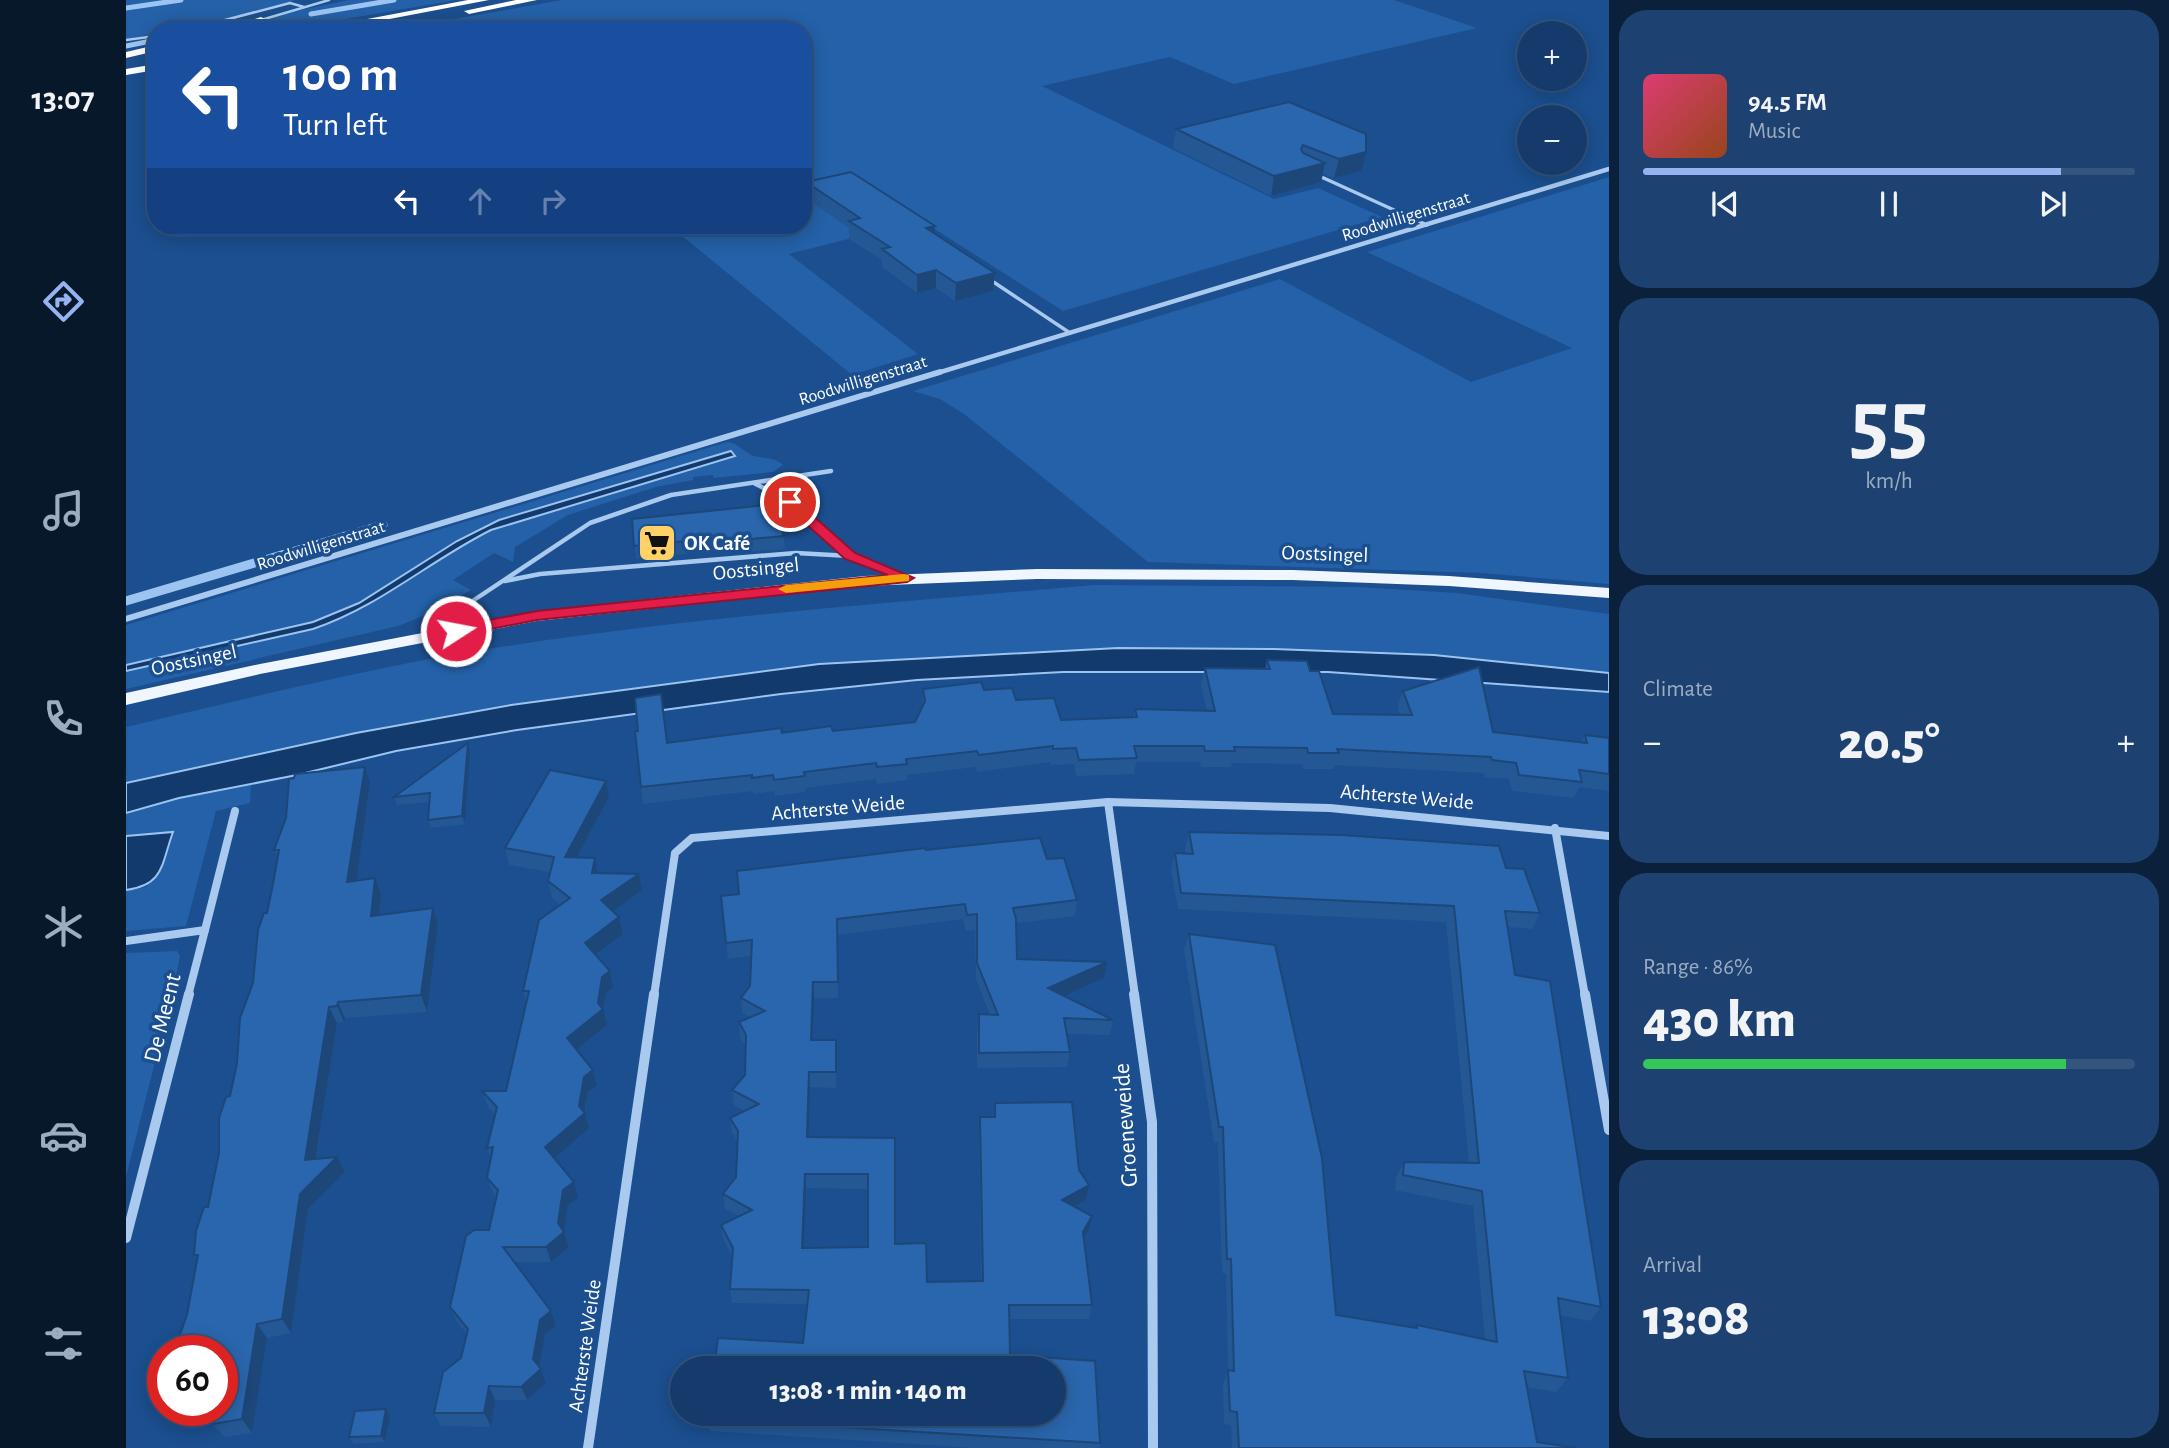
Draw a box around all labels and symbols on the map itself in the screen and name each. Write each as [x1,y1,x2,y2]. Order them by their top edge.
street label: Roodwilligenstraat [1340,189,1472,245]
street label: Roodwilligenstraat [797,353,929,409]
pin [760,472,820,532]
street label: Roodwilligenstraat [255,518,387,574]
supermarket icon: OK Café [636,522,678,564]
place label: OK Café [684,533,750,554]
street label: Oostsingel [1281,542,1369,566]
street label: Oostsingel [712,554,800,584]
position arrow [419,594,493,668]
street label: Oostsingel [149,641,239,679]
street label: Achterste Weide [1339,781,1475,813]
street label: Achterste Weide [770,792,906,824]
street label: De Meent [140,971,186,1065]
street label: Groeneweide [1110,1062,1142,1188]
street label: Achterste Weide [565,1278,605,1414]
speed limit sign: 60 [147,1335,238,1426]

